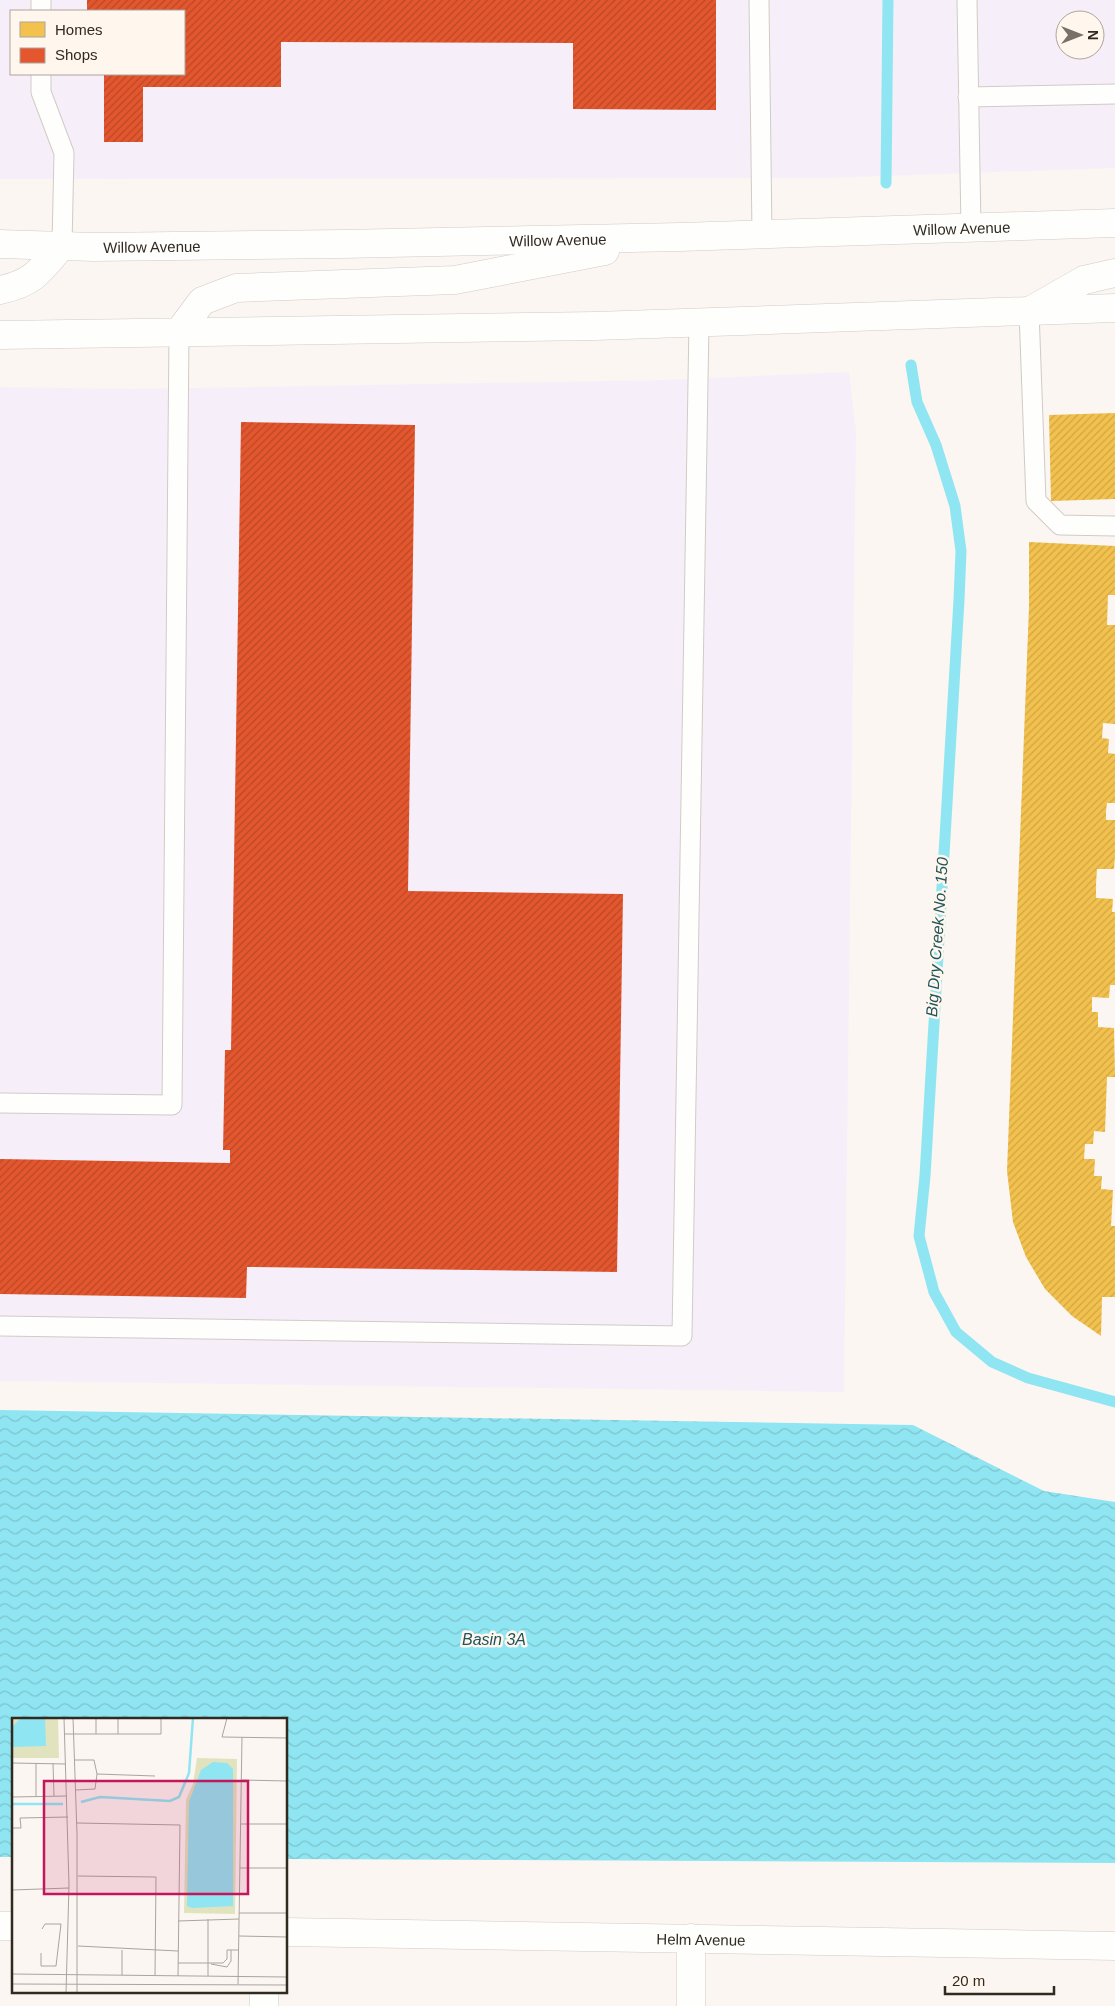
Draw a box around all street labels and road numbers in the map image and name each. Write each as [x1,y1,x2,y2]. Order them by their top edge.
street label: Willow Avenue [913,218,1011,238]
street label: Willow Avenue [509,230,607,249]
street label: Willow Avenue [103,237,201,255]
street label: Helm Avenue [656,1930,746,1948]

